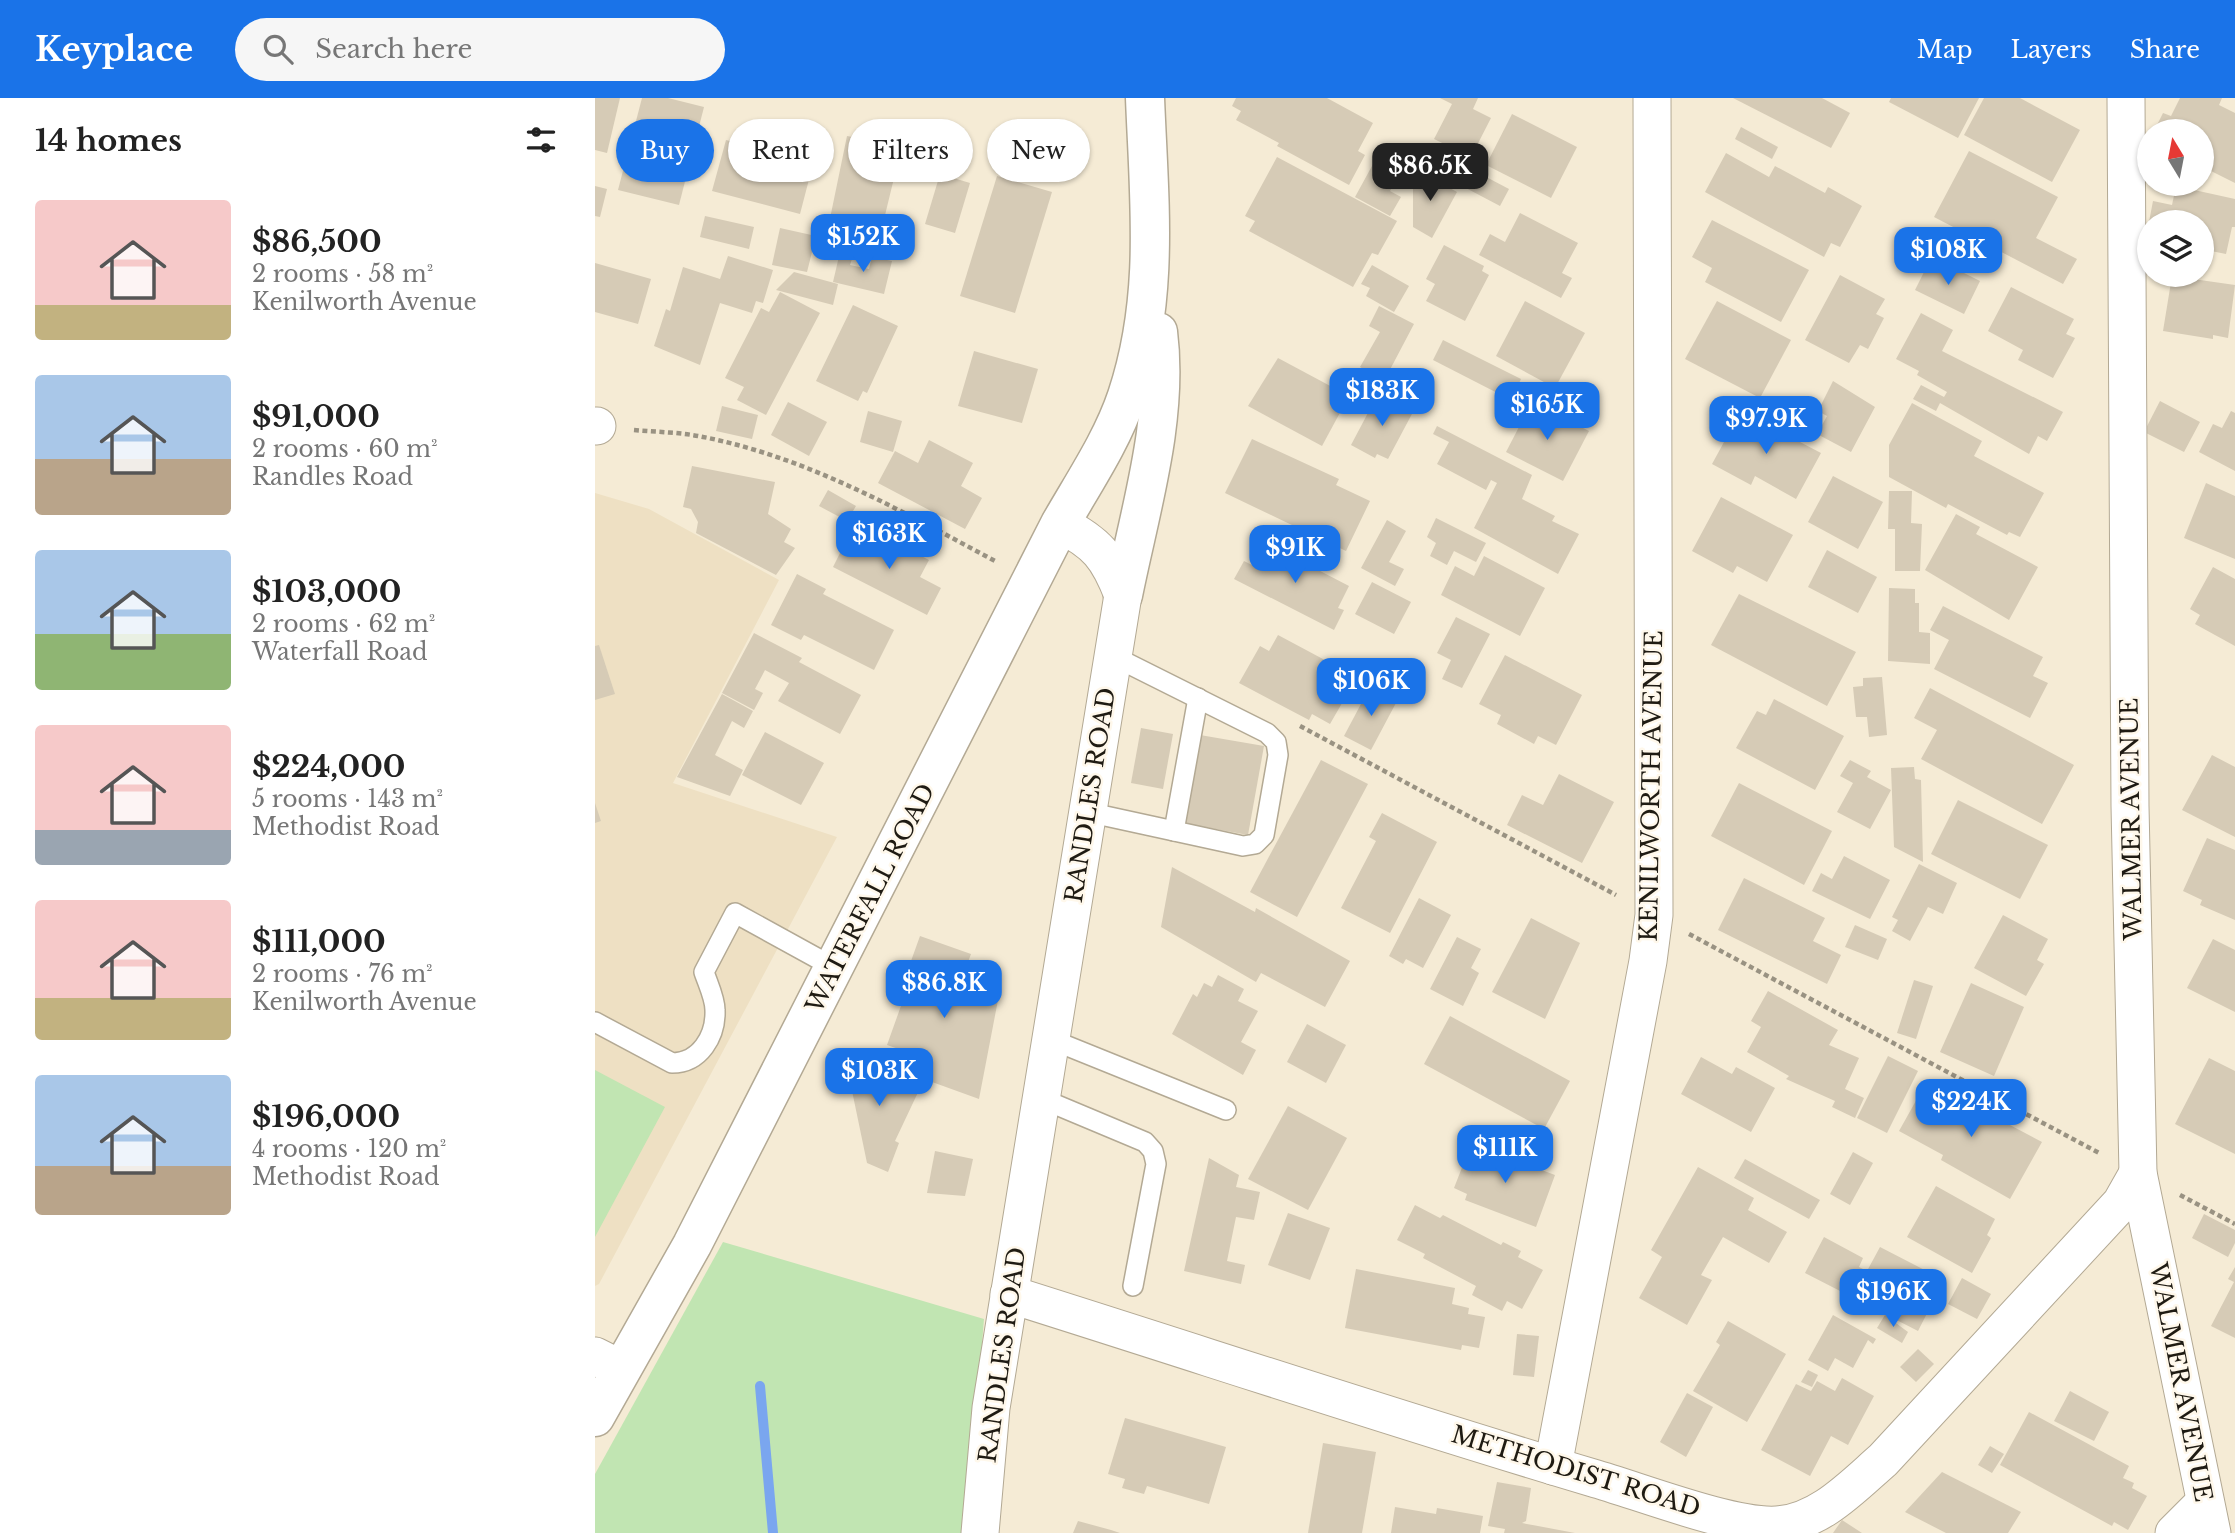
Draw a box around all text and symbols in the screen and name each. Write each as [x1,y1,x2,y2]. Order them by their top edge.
search box [235,18,725,81]
text: Keyplace [35,29,193,70]
icon: search [259,30,297,68]
text: Search here [315,33,472,65]
text: Map [1917,35,1973,64]
text: Layers [2011,35,2092,64]
text: Share [2130,35,2200,64]
chip: Buy [616,119,714,182]
chip: Rent [728,119,834,182]
chip: Filters [848,119,973,182]
chip: New [987,119,1090,182]
north arrow [2137,119,2214,196]
map controls [2137,119,2214,287]
icon: filters [522,121,560,159]
text: 14 homes [35,122,182,159]
pin: $86.5K [1373,144,1487,203]
text: $86.5K [1388,152,1472,180]
button: layers [2137,210,2214,287]
pin: $152K [814,214,912,274]
text: $86,500 [252,223,382,260]
text: $152K [827,223,899,251]
icon: home [91,228,175,312]
pin: $108K [1899,228,1997,287]
text: $108K [1910,236,1986,264]
text: 2 rooms · 58 m² [252,260,433,288]
text: Kenilworth Avenue [252,288,477,316]
pin: $183K [1333,368,1431,428]
text: $183K [1345,377,1419,405]
pin: $165K [1498,382,1596,442]
text: $165K [1511,391,1583,419]
pin: $97.9K [1709,396,1823,456]
text: $91,000 [252,398,380,435]
icon: home [91,403,175,487]
text: $97.9K [1725,405,1807,433]
text: 2 rooms · 60 m² [252,435,438,463]
text: Randles Road [252,463,413,491]
pin: $163K [840,512,938,571]
text: $163K [852,520,926,548]
pin: $91K [1254,526,1336,585]
text: $91K [1265,534,1325,562]
text: $103,000 [252,573,401,610]
icon: home [91,578,175,662]
text: 2 rooms · 62 m² [252,610,435,638]
street label: KENILWORTH AVENUE [1634,630,1668,942]
text: Waterfall Road [252,638,428,666]
pin: $106K [1322,658,1420,718]
text: $106K [1333,667,1409,695]
street label: RANDLES ROAD [1059,685,1121,905]
street label: WALMER AVENUE [2114,697,2148,942]
text: $224,000 [252,748,406,785]
icon: home [91,753,175,837]
street label: WATERFALL ROAD [799,779,940,1018]
text: 5 rooms · 143 m² [252,785,443,813]
text: Methodist Road [252,813,440,841]
text: $111,000 [252,923,386,960]
icon: home [91,928,175,1012]
text: 2 rooms · 76 m² [252,960,433,988]
pin: $86.8K [887,960,1001,1020]
text: $86.8K [902,969,986,997]
text: Kenilworth Avenue [252,988,477,1016]
pin: $103K [830,1048,928,1108]
text: $103K [841,1057,917,1085]
pin: $224K [1922,1080,2020,1139]
text: $224K [1932,1088,2010,1116]
text: $196,000 [252,1098,400,1135]
icon: home [91,1103,175,1187]
pin: $111K [1456,1126,1554,1185]
text: $111K [1473,1134,1537,1162]
text: 4 rooms · 120 m² [252,1135,446,1163]
text: Methodist Road [252,1163,440,1191]
street label: RANDLES ROAD [973,1245,1031,1465]
street label: WALMER AVENUE [2143,1259,2218,1504]
pin: $196K [1844,1270,1942,1329]
text: $196K [1856,1278,1930,1306]
street label: METHODIST ROAD [1448,1419,1704,1523]

